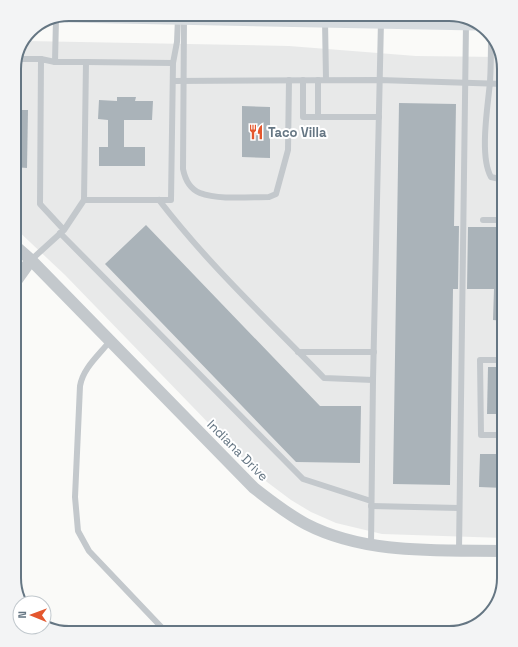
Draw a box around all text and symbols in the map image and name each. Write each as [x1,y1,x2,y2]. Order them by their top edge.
restaurant icon: Taco Villa [247,123,265,141]
place label: Taco Villa [268,124,327,141]
street label: Indiana Drive [203,416,272,485]
north arrow [12,595,52,635]
text: N [15,611,29,619]

